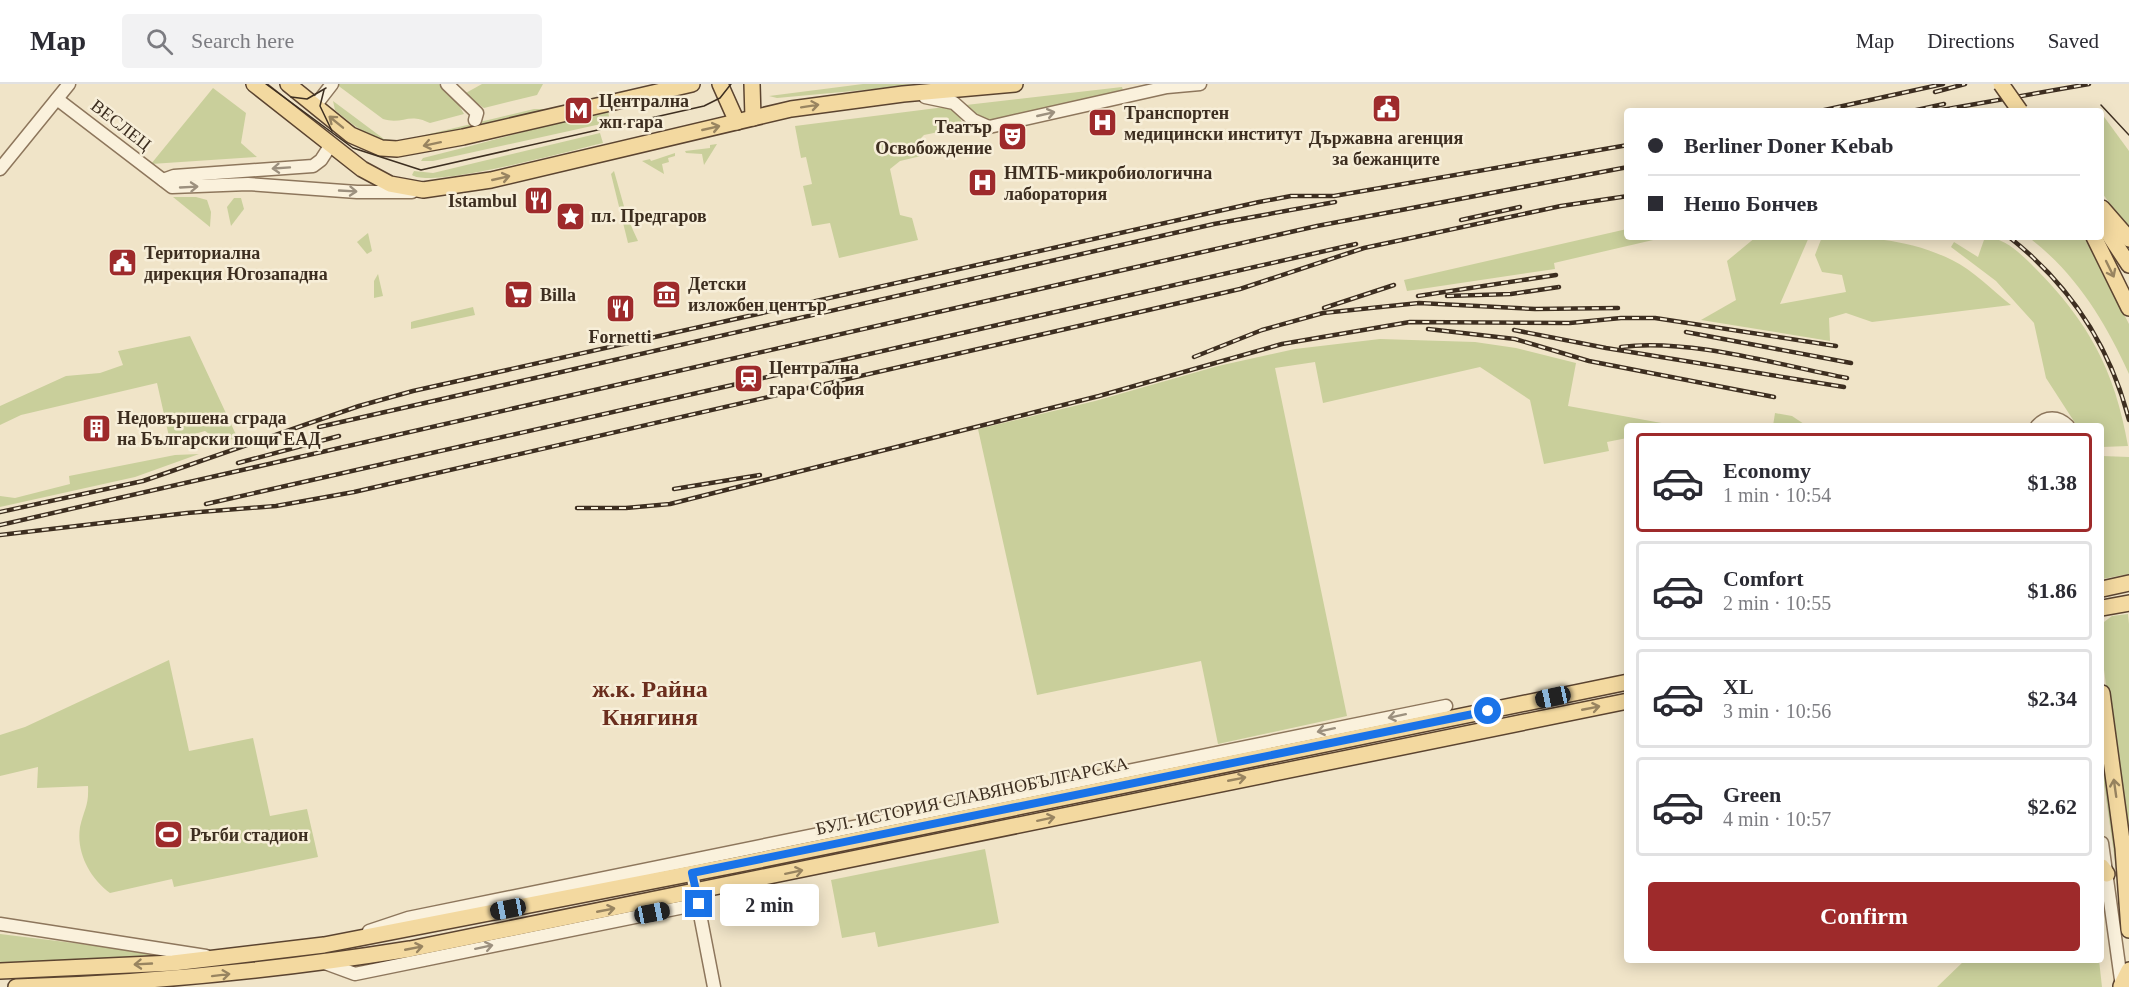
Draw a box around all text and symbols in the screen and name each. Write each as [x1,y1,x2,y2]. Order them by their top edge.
search box [122,14,542,68]
text: Map [30,25,86,56]
icon: search [143,25,176,58]
text: Search here [191,28,294,53]
text: Map [1856,29,1894,53]
text: Directions [1927,29,2015,53]
text: Saved [2048,29,2099,53]
place label: Централна жп гара [599,91,689,132]
public building icon: Държавна агенция за бежанците [1370,93,1402,125]
street label: ВЕСЛЕЦ [87,95,155,155]
metro station icon: Централна жп гара [562,95,594,127]
one-way arrow [799,100,819,111]
place label: Транспортен медицински институт [1124,103,1302,144]
hospital icon: Транспортен медицински институт [1087,107,1119,139]
one-way arrow [1036,108,1056,119]
one-way arrow [328,116,344,129]
place label: Театър Освобождение [875,117,992,158]
theatre icon: Театър Освобождение [997,121,1029,153]
one-way arrow [702,122,721,134]
place label: Държавна агенция за бежанците [1309,128,1463,169]
text: Berliner Doner Kebab [1684,133,1893,158]
one-way arrow [423,138,442,150]
one-way arrow [272,163,292,174]
place label: НМТБ-микробиологична лаборатория [1004,163,1212,204]
hospital icon: НМТБ-микробиологична лаборатория [967,167,999,199]
one-way arrow [491,171,510,183]
one-way arrow [178,181,198,192]
restaurant icon: Istambul [522,185,554,217]
one-way arrow [337,186,357,197]
place label: Istambul [448,191,517,211]
text: Нешо Бончев [1684,191,1818,216]
place icon: пл. Предгаров [554,200,586,232]
place label: пл. Предгаров [591,206,707,226]
place label: Териториална дирекция Югозападна [144,243,328,284]
public building icon: Териториална дирекция Югозападна [107,247,139,279]
one-way arrow [2104,259,2116,277]
place label: Детски изложбен център [688,274,827,315]
museum icon: Детски изложбен център [651,278,683,310]
supermarket icon: Billa [503,279,535,311]
place label: Billa [540,285,576,305]
restaurant icon: Fornetti [604,292,636,324]
place label: Fornetti [589,327,651,347]
place label: Централна гара София [769,358,865,399]
station icon: Централна гара София [732,362,764,394]
place label: Недовършена сграда на Български пощи ЕАД [117,408,321,449]
building icon: Недовършена сграда на Български пощи ЕАД [80,412,112,444]
icon: car [1651,456,1705,510]
text: Economy [1723,458,1811,483]
text: $1.38 [2028,470,2077,495]
text: 1 min · 10:54 [1723,484,1831,506]
icon: car [1651,564,1705,618]
text: Comfort [1723,566,1804,591]
text: $1.86 [2028,578,2077,603]
text: 2 min · 10:55 [1723,592,1831,614]
icon: car [1651,672,1705,726]
text: XL [1723,674,1754,699]
district label: ж.к. Райна Княгиня [592,676,708,730]
car [1534,684,1572,710]
text: $2.34 [2028,686,2077,711]
route start [1474,697,1501,724]
text: 3 min · 10:56 [1723,700,1831,722]
one-way arrow [1581,702,1601,713]
one-way arrow [1388,711,1407,722]
one-way arrow [1317,725,1337,736]
street label: БУЛ. ИСТОРИЯ СЛАВЯНОБЪЛГАРСКА [814,753,1130,839]
one-way arrow [1226,773,1246,784]
one-way arrow [2109,779,2120,799]
icon: car [1651,780,1705,834]
text: Green [1723,782,1781,807]
text: $2.62 [2028,794,2077,819]
text: 4 min · 10:57 [1723,808,1831,830]
one-way arrow [1036,812,1055,824]
sports icon: Ръгби стадион [153,819,185,851]
place label: Ръгби стадион [190,825,308,845]
one-way arrow [784,866,804,877]
button: Confirm [1648,882,2080,951]
callout: 2 min [720,883,819,925]
route end [685,890,712,917]
text: 2 min [745,894,794,916]
car [489,897,527,921]
car [633,901,671,925]
one-way arrow [595,904,615,915]
one-way arrow [474,941,493,952]
one-way arrow [404,942,424,953]
one-way arrow [134,959,154,970]
one-way arrow [211,969,231,980]

